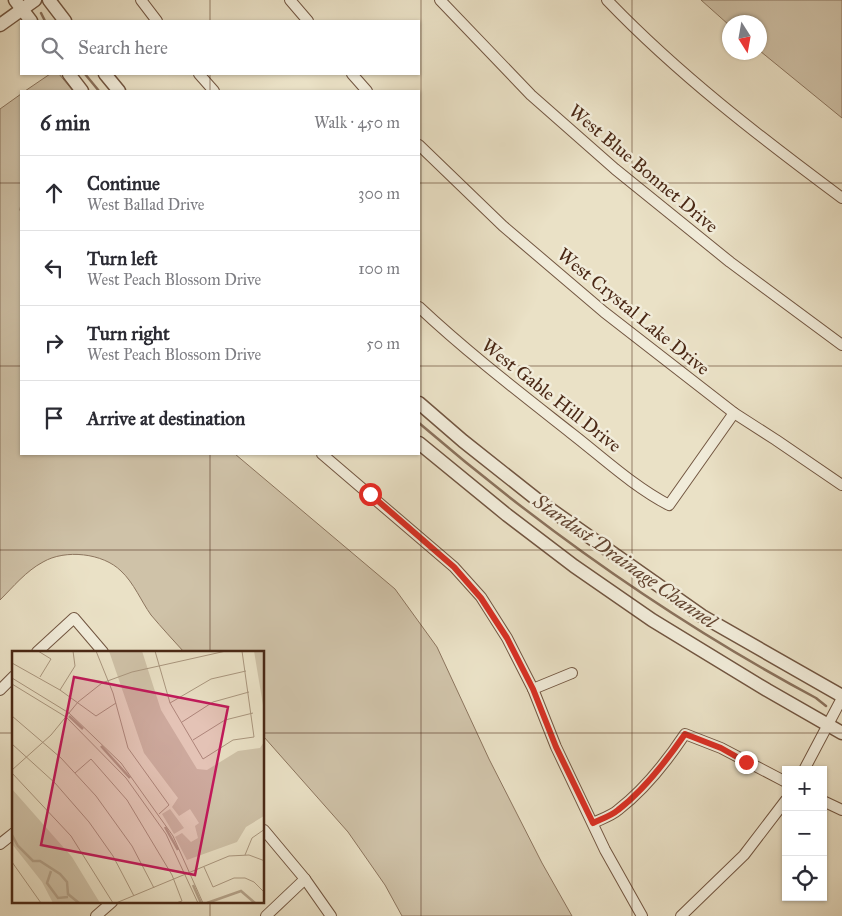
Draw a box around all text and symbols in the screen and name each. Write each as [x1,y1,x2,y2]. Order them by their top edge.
north arrow [722,15,767,60]
search box [20,20,420,75]
icon: search [38,34,66,62]
text: Search here [78,36,168,59]
street label: West Blue Bonnet Drive [564,99,723,238]
text: 6 min [40,110,90,136]
text: Walk · 450 m [314,113,400,132]
text: Continue [87,172,160,195]
icon: ahead [40,179,68,207]
text: 300 m [358,184,400,203]
text: West Ballad Drive [87,195,204,214]
street label: West Crystal Lake Drive [553,243,715,380]
text: Turn left [87,247,157,270]
icon: left [40,254,68,282]
text: 100 m [358,259,400,278]
text: West Peach Blossom Drive [87,270,261,289]
text: Turn right [87,322,170,345]
icon: right [40,329,68,357]
text: 50 m [366,334,400,353]
street label: West Gable Hill Drive [477,334,626,457]
text: West Peach Blossom Drive [87,345,261,364]
icon: arrive [40,404,68,432]
text: Arrive at destination [87,407,245,430]
route start [359,483,382,506]
water label: Stardust Drainage Channel [528,488,722,634]
inset map [12,651,265,904]
route end [735,751,758,774]
map controls [782,766,827,901]
button: + [782,766,827,811]
button: − [782,811,827,856]
button: locate [782,856,827,901]

